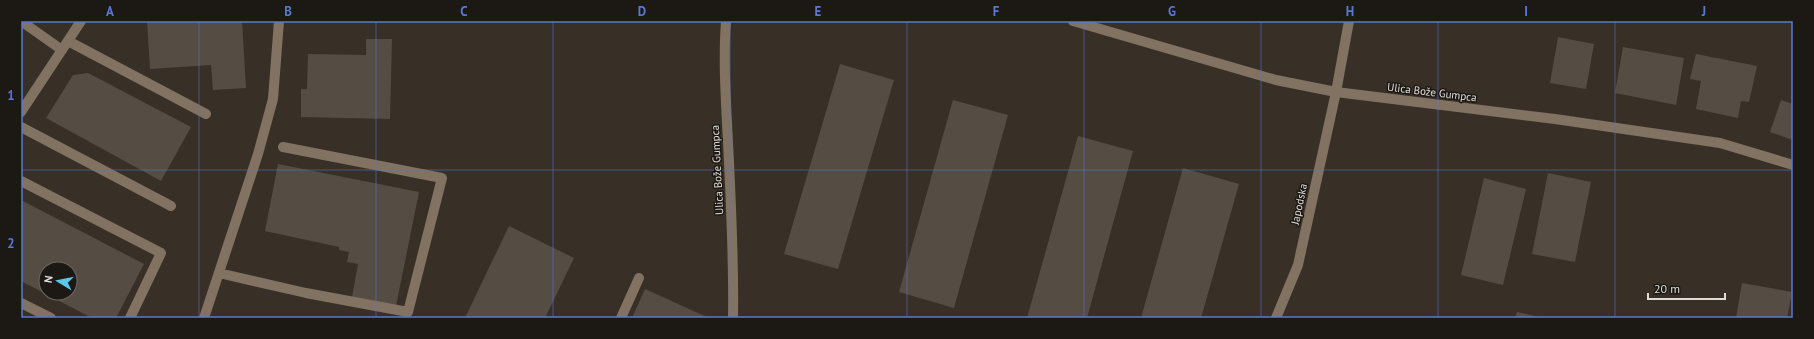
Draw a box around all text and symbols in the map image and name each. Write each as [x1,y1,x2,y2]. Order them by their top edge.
text: A [106,3,114,20]
text: B [284,3,292,20]
text: C [460,3,468,20]
text: D [638,3,646,20]
text: E [815,3,822,20]
text: F [993,3,1000,20]
text: G [1168,3,1176,20]
text: H [1346,3,1354,20]
text: I [1524,3,1528,20]
text: J [1701,3,1706,20]
street label: Ulica Bože Gumpca [1386,80,1478,104]
text: 1 [7,87,15,104]
street label: Ulica Bože Gumpca [708,125,726,215]
street label: Japodska [1288,182,1310,227]
text: 2 [7,235,15,252]
north arrow [38,261,78,301]
text: N [41,274,56,284]
scale bar [1648,275,1725,301]
text: 20 m [1654,281,1680,296]

